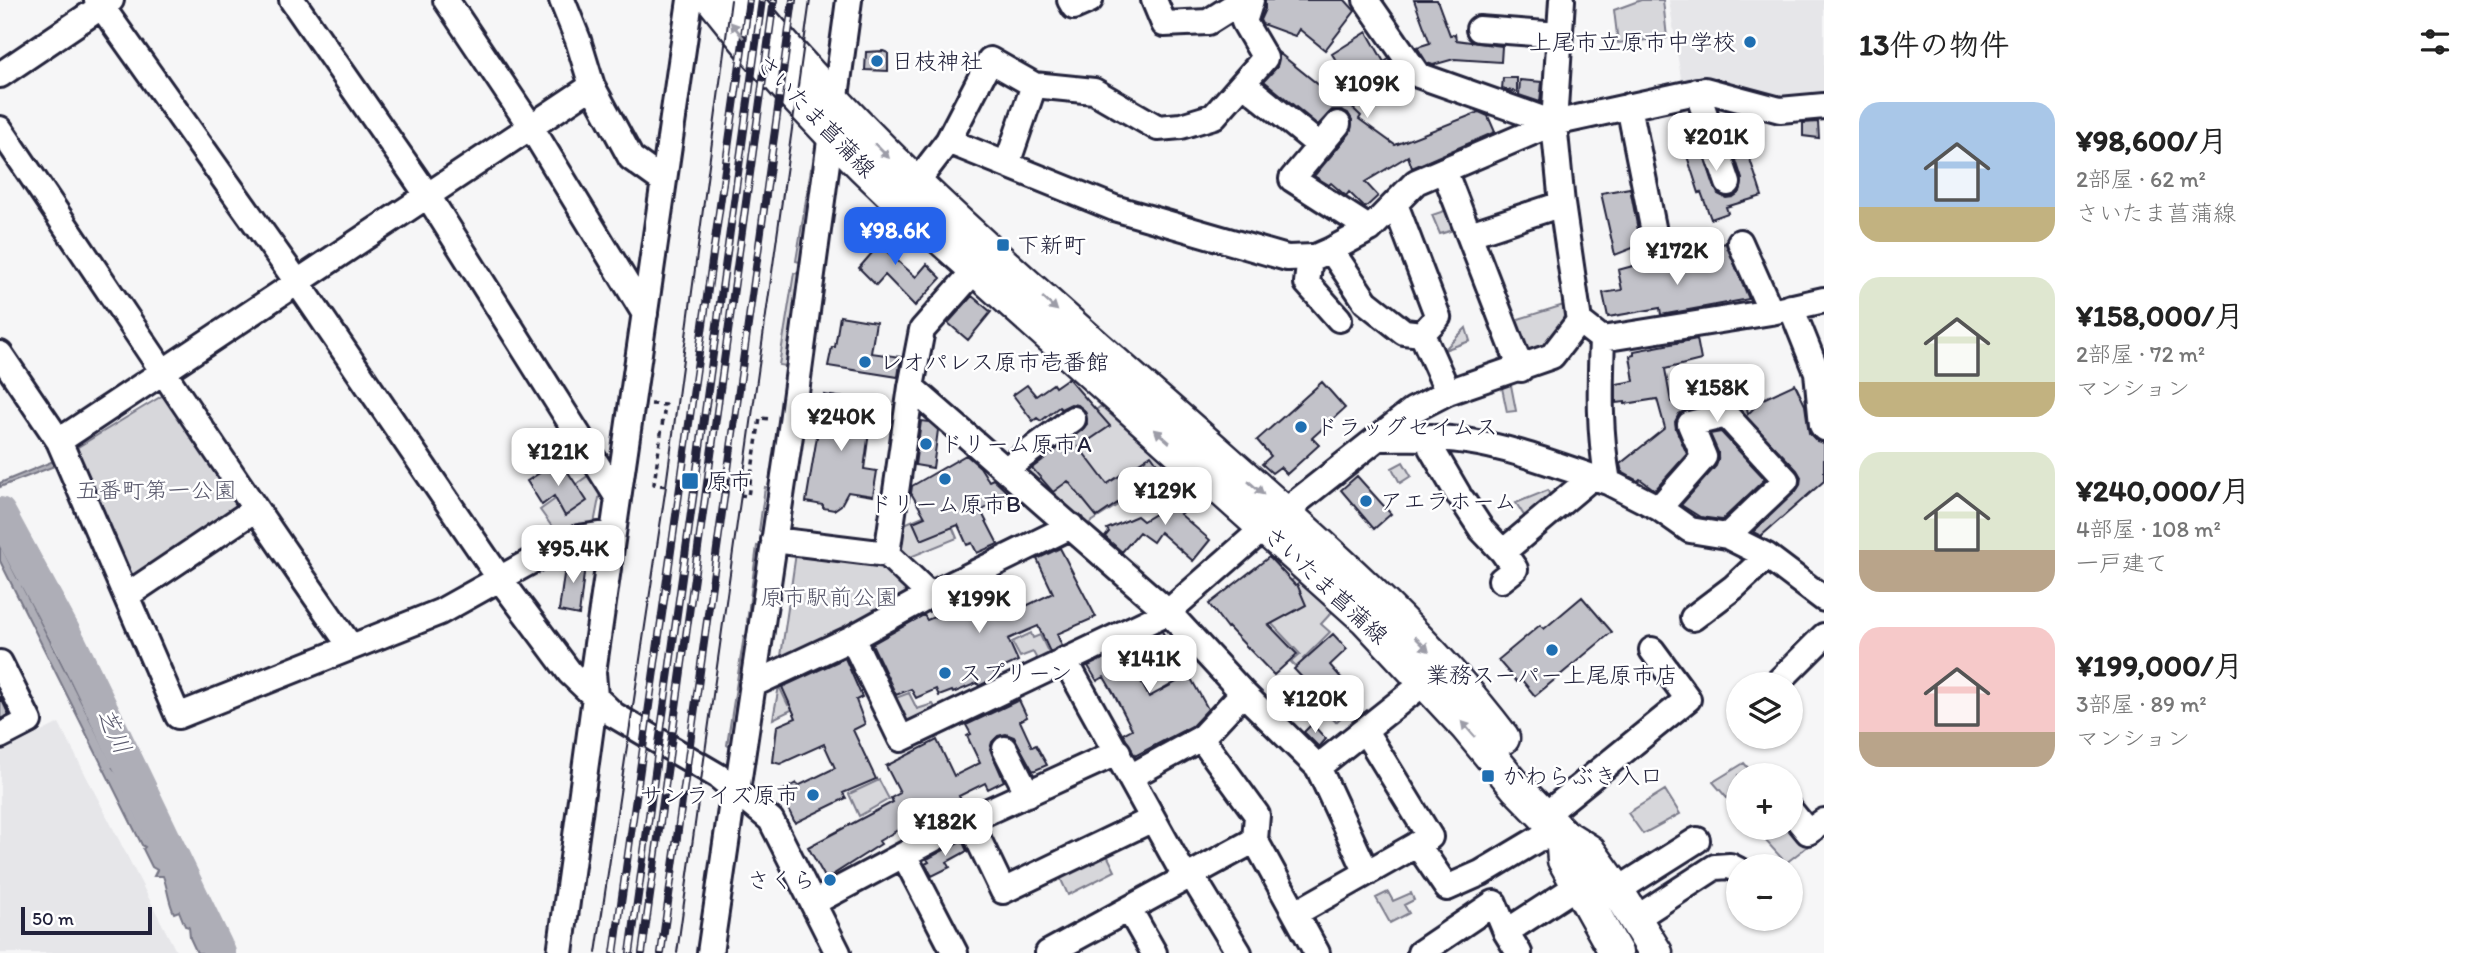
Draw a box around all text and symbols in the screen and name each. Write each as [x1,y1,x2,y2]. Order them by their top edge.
one-way arrow [730,22,745,39]
icon: filters [2416,23,2454,61]
text: 13件の物件 [1859,26,2009,63]
place label: 上尾市立原市中学校 [1529,28,1736,56]
marker: 上尾市立原市中学校 [1742,34,1758,50]
place label: 日枝神社 [891,47,983,75]
street label: さいたま菖蒲線 [750,49,882,183]
marker: 日枝神社 [869,53,885,69]
pin: ¥109K [1318,60,1416,120]
text: ¥109K [1335,69,1399,97]
pin: ¥201K [1667,114,1765,173]
text: ¥201K [1684,122,1748,150]
text: ¥98,600/月 [2076,122,2228,159]
icon: home [1915,130,1999,214]
one-way arrow [873,142,890,159]
text: 2部屋 · 62 m² [2076,165,2206,193]
text: さいたま菖蒲線 [2076,199,2236,227]
pin: ¥98.6K [838,208,952,267]
text: ¥98.6K [860,216,930,244]
pin: ¥172K [1628,228,1726,287]
place label: 下新町 [1017,231,1086,259]
text: ¥172K [1646,236,1708,264]
marker: 下新町 [995,237,1011,253]
one-way arrow [1041,296,1058,311]
text: ¥158,000/月 [2076,297,2244,334]
icon: home [1915,305,1999,389]
text: 2部屋 · 72 m² [2076,340,2205,368]
place label: レオパレス原市壱番館 [879,348,1109,376]
marker: レオパレス原市壱番館 [857,354,873,370]
pin: ¥158K [1668,364,1766,424]
text: ¥158K [1686,373,1748,401]
text: マンション [2076,374,2190,402]
pin: ¥240K [792,393,890,453]
text: ¥240K [807,402,875,430]
place label: ドラッグセイムス [1315,413,1498,441]
marker: ドラッグセイムス [1293,419,1309,435]
pin: ¥121K [509,428,607,488]
one-way arrow [1153,428,1171,444]
place label: ドリーム原市A [940,430,1092,458]
marker: ドリーム原市A [918,436,934,452]
text: ¥121K [527,437,589,465]
place label: 原市 [706,467,752,495]
pin: ¥129K [1116,468,1214,527]
marker: 原市 [680,471,700,491]
marker: ドリーム原市B [937,471,953,487]
text: ¥240,000/月 [2076,472,2250,509]
park label: 五番町第一公園 [76,476,237,504]
text: ¥129K [1134,476,1196,504]
one-way arrow [1248,479,1265,495]
icon: home [1915,480,1999,564]
place label: アエラホーム [1380,487,1517,515]
place label: ドリーム原市B [869,490,1021,518]
marker: アエラホーム [1358,493,1374,509]
text: 4部屋 · 108 m² [2076,515,2221,543]
street label: さいたま菖蒲線 [1258,520,1394,650]
pin: ¥95.4K [516,526,630,585]
text: ¥95.4K [537,534,609,562]
text: 一戸建て [2076,549,2168,577]
pin: ¥199K [930,576,1028,635]
park label: 原市駅前公園 [760,583,898,611]
text: ¥199K [948,584,1010,612]
one-way arrow [1413,635,1429,652]
pin: ¥141K [1100,636,1198,695]
marker: 業務スーパー上尾原市店 [1544,642,1560,658]
text: ¥141K [1118,644,1180,672]
text: ¥199,000/月 [2076,647,2243,684]
icon: home [1915,655,1999,739]
place label: スプリーン [959,659,1073,687]
place label: 業務スーパー上尾原市店 [1426,661,1678,689]
marker: スプリーン [937,665,953,681]
map controls [1726,672,1803,931]
button: layers [1726,672,1803,749]
pin: ¥120K [1266,676,1364,735]
text: ¥120K [1283,684,1347,712]
text: 3部屋 · 89 m² [2076,690,2207,718]
water label: 芝川 [91,703,138,759]
one-way arrow [1461,720,1476,737]
text: マンション [2076,724,2190,752]
place label: かわらぶき入口 [1502,762,1663,790]
button: + [1726,763,1803,840]
marker: かわらぶき入口 [1480,768,1496,784]
place label: サンライズ原市 [640,781,799,809]
marker: サンライズ原市 [805,787,821,803]
pin: ¥182K [896,798,994,858]
text: ¥182K [914,807,976,835]
button: − [1726,854,1803,931]
place label: さくら [747,866,816,894]
marker: さくら [822,872,838,888]
scale bar [21,904,152,936]
text: 50 m [32,907,74,930]

